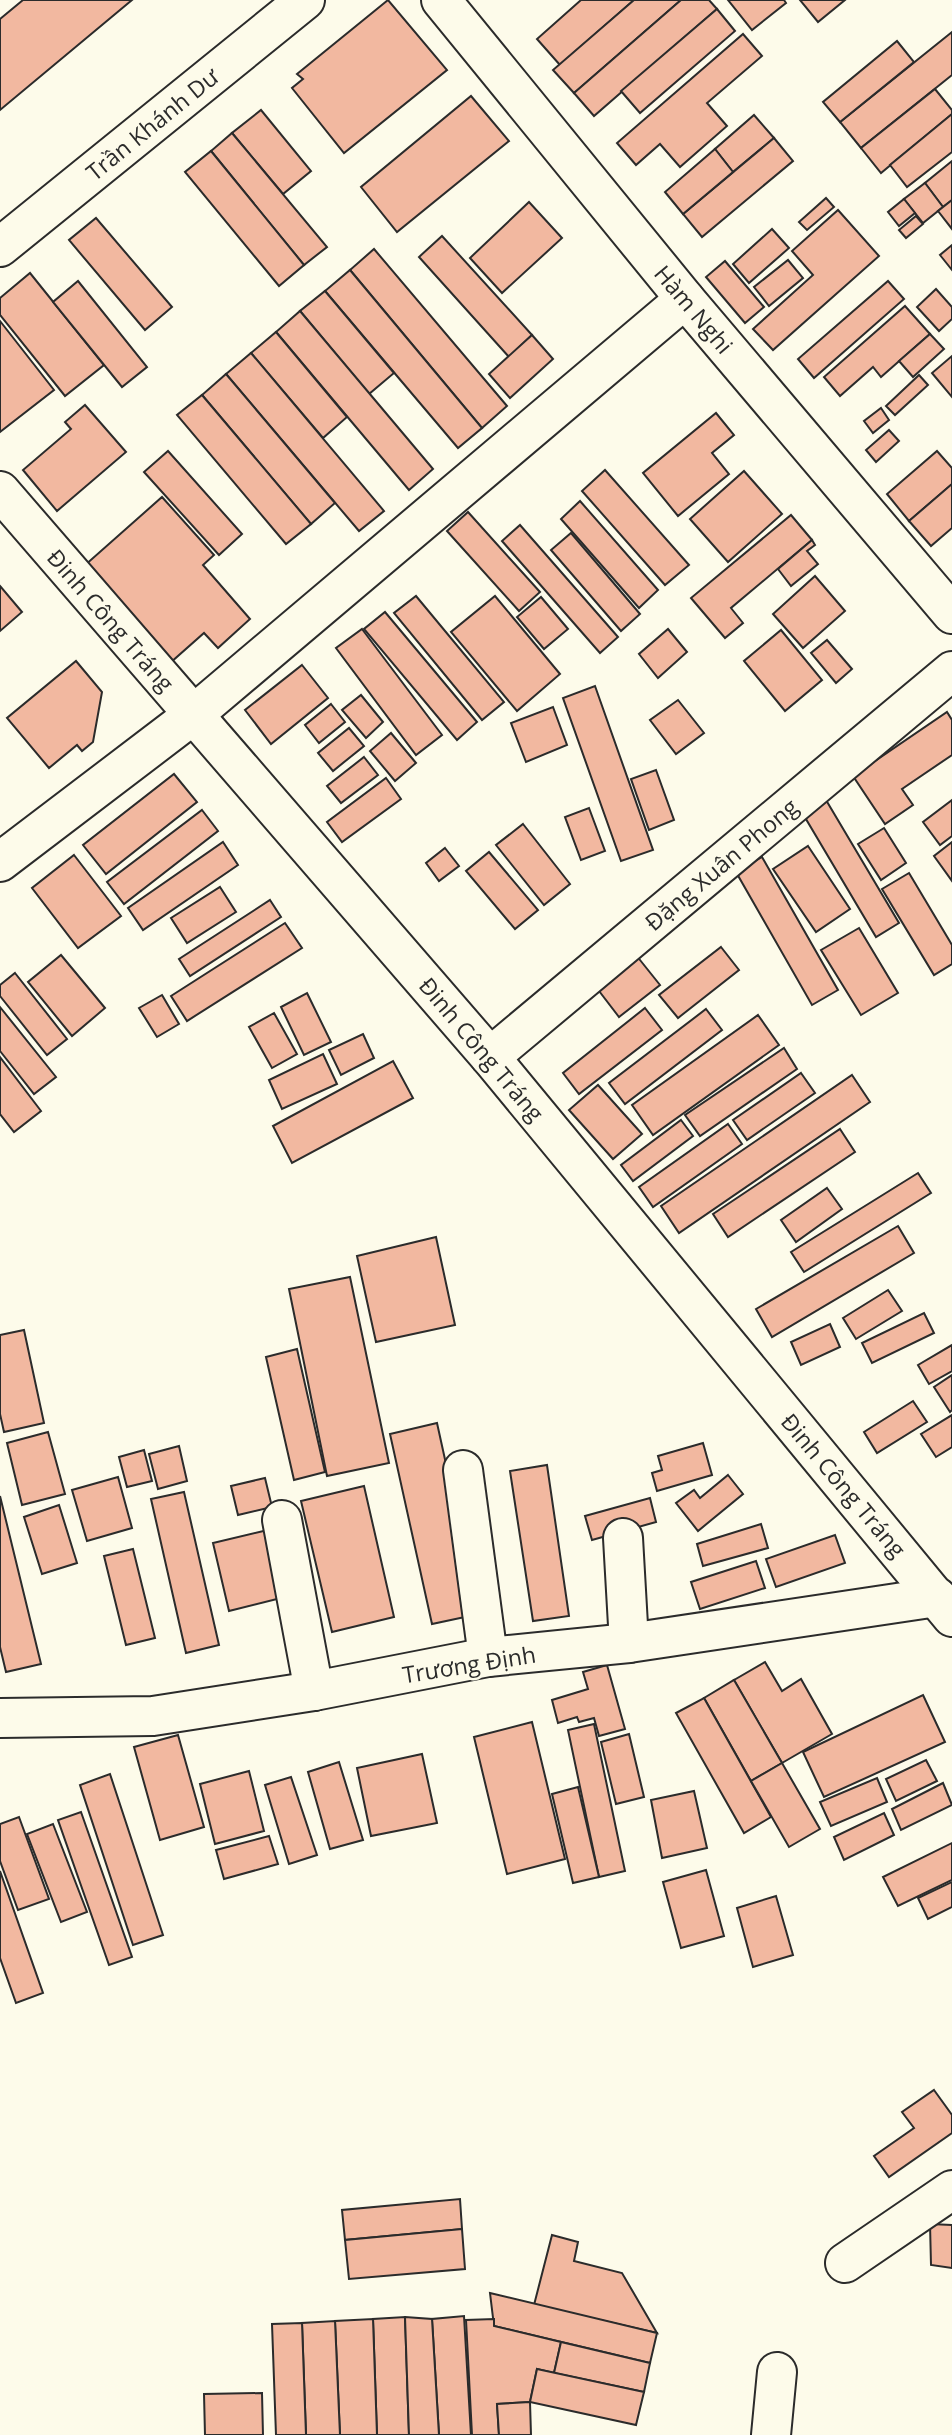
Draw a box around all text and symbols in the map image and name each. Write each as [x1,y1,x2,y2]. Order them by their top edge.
street label: Trần Khánh Dư [79,60,226,187]
street label: Hàm Nghi [647,258,741,360]
street label: Đinh Công Tráng [40,542,182,698]
street label: Đặng Xuân Phong [638,790,805,938]
street label: Đinh Công Tráng [412,970,552,1128]
street label: Đinh Công Tráng [774,1406,914,1564]
street label: Trương Định [400,1638,538,1690]

